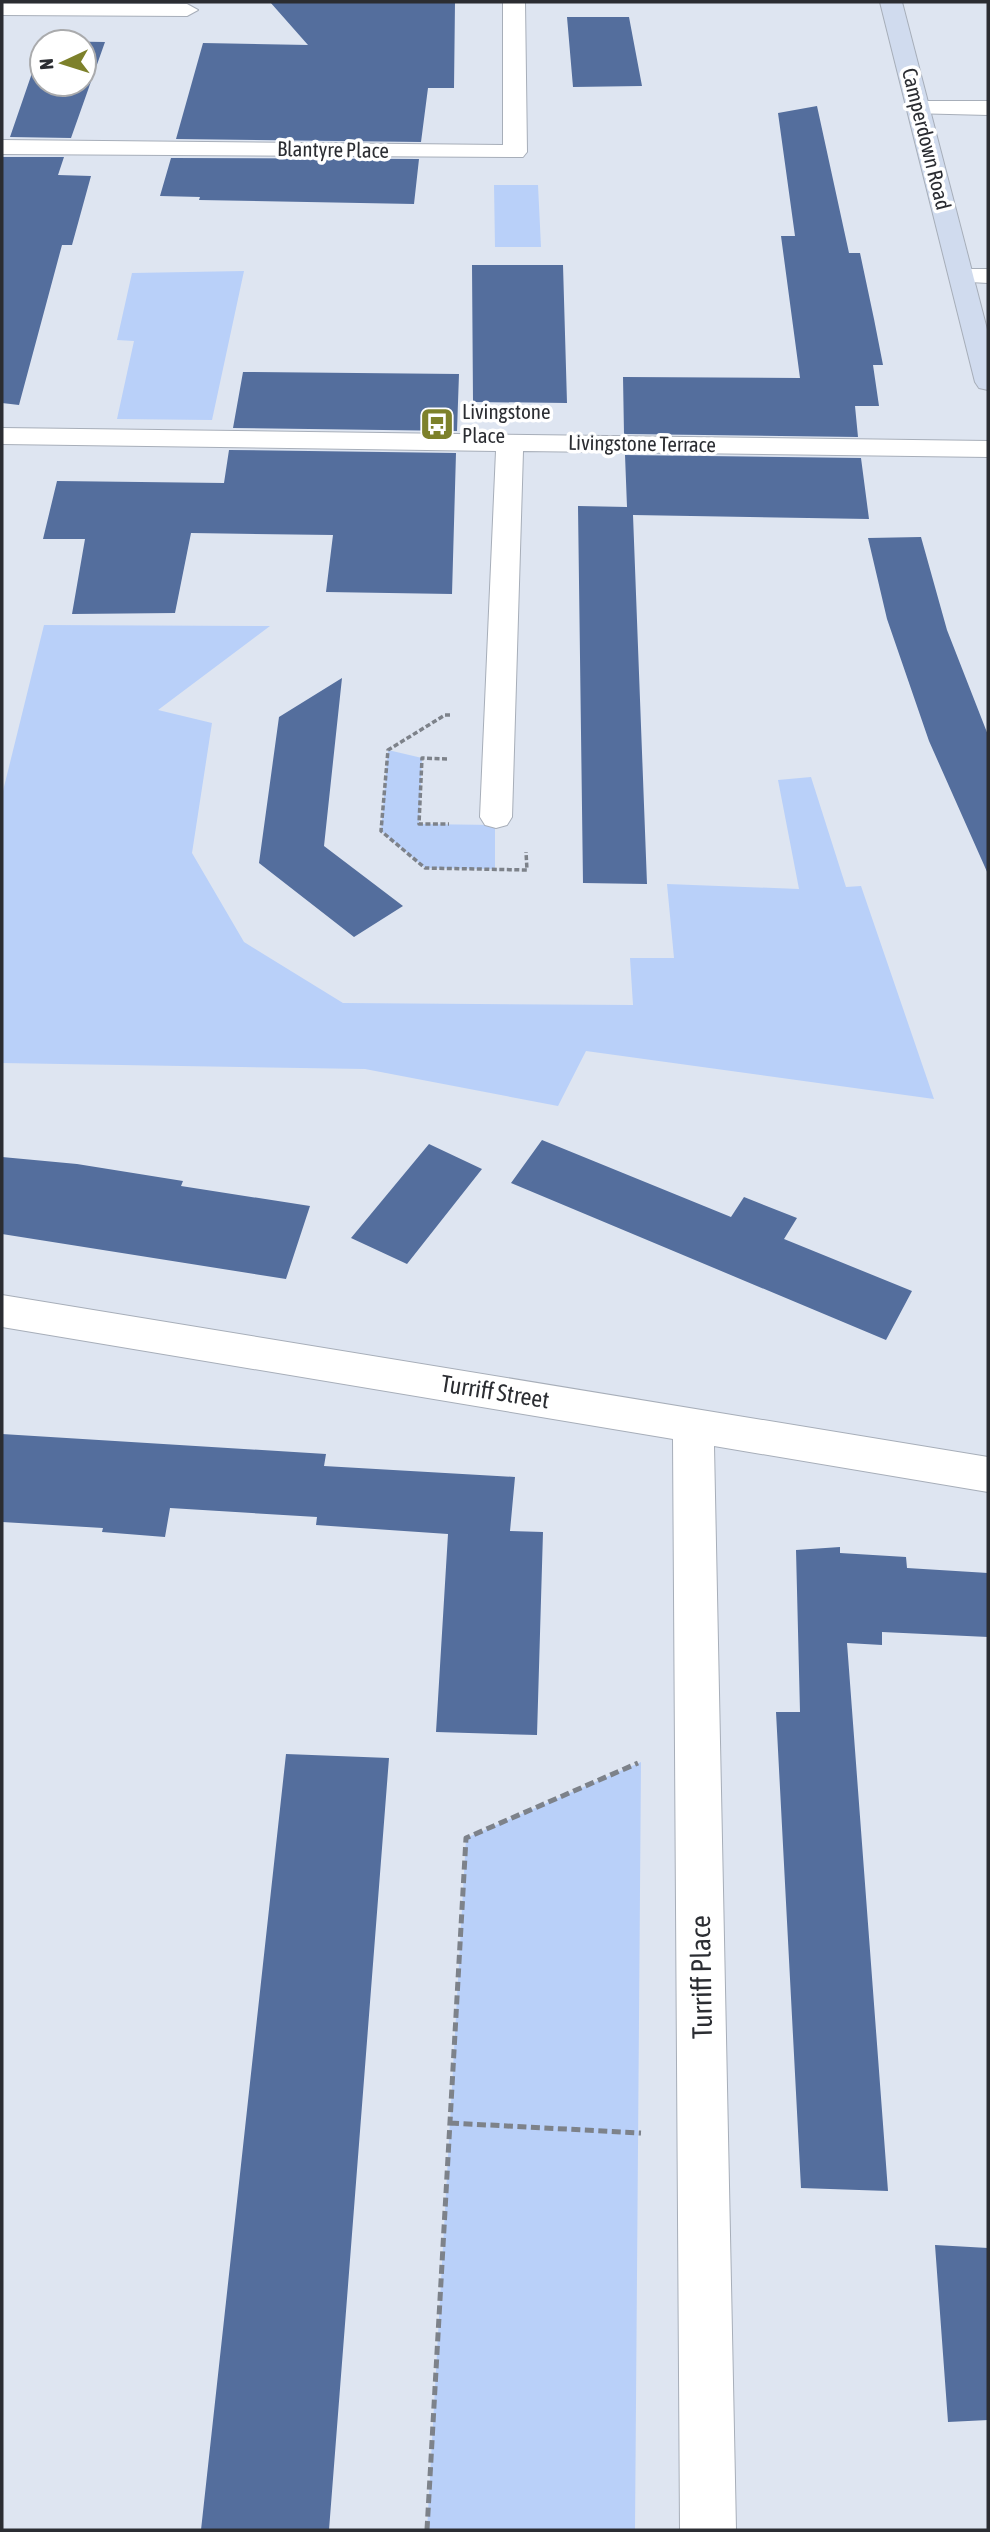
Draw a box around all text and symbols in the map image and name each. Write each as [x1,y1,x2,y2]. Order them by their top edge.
north arrow [28,28,98,98]
text: N [35,58,57,71]
street label: Camperdown Road [898,65,956,212]
street label: Blantyre Place [277,136,389,162]
place label: Livingstone Place [462,399,551,447]
bus stop icon: Livingstone Place [418,405,456,443]
street label: Livingstone Terrace [568,430,716,456]
street label: Turriff Street [439,1370,551,1413]
street label: Turriff Place [684,1915,718,2039]

